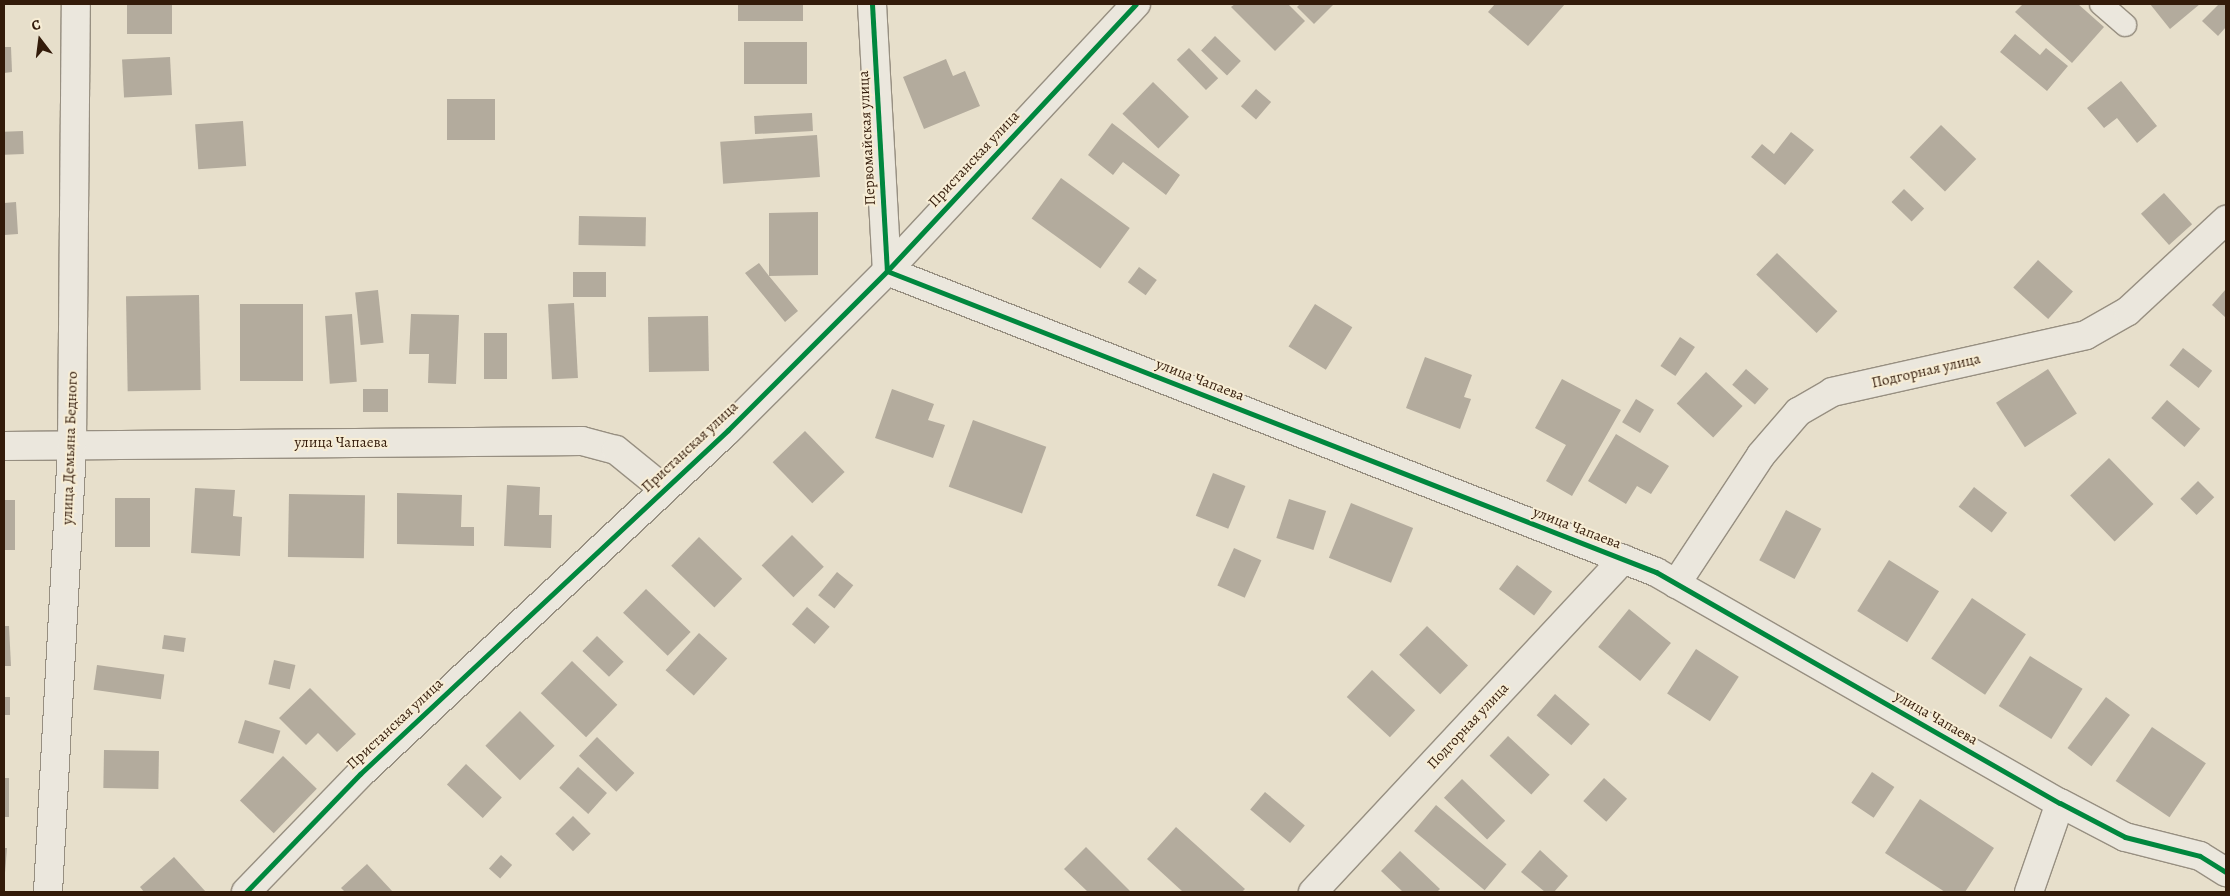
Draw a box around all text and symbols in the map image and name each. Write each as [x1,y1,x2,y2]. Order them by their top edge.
north arrow [15,15,65,65]
text: С [29,15,43,35]
street label: Первомайская улица [854,70,880,206]
street label: Пристанская улица [925,107,1023,211]
street label: Подгорная улица [1870,350,1982,392]
street label: улица Чапаева [1153,355,1247,405]
street label: улица Демьяна Бедного [58,371,82,525]
street label: Пристанская улица [638,398,742,496]
street label: улица Чапаева [294,434,388,452]
street label: улица Чапаева [1530,503,1624,553]
street label: Пристанская улица [343,675,447,773]
street label: Подгорная улица [1424,679,1512,773]
street label: улица Чапаева [1891,687,1981,749]

